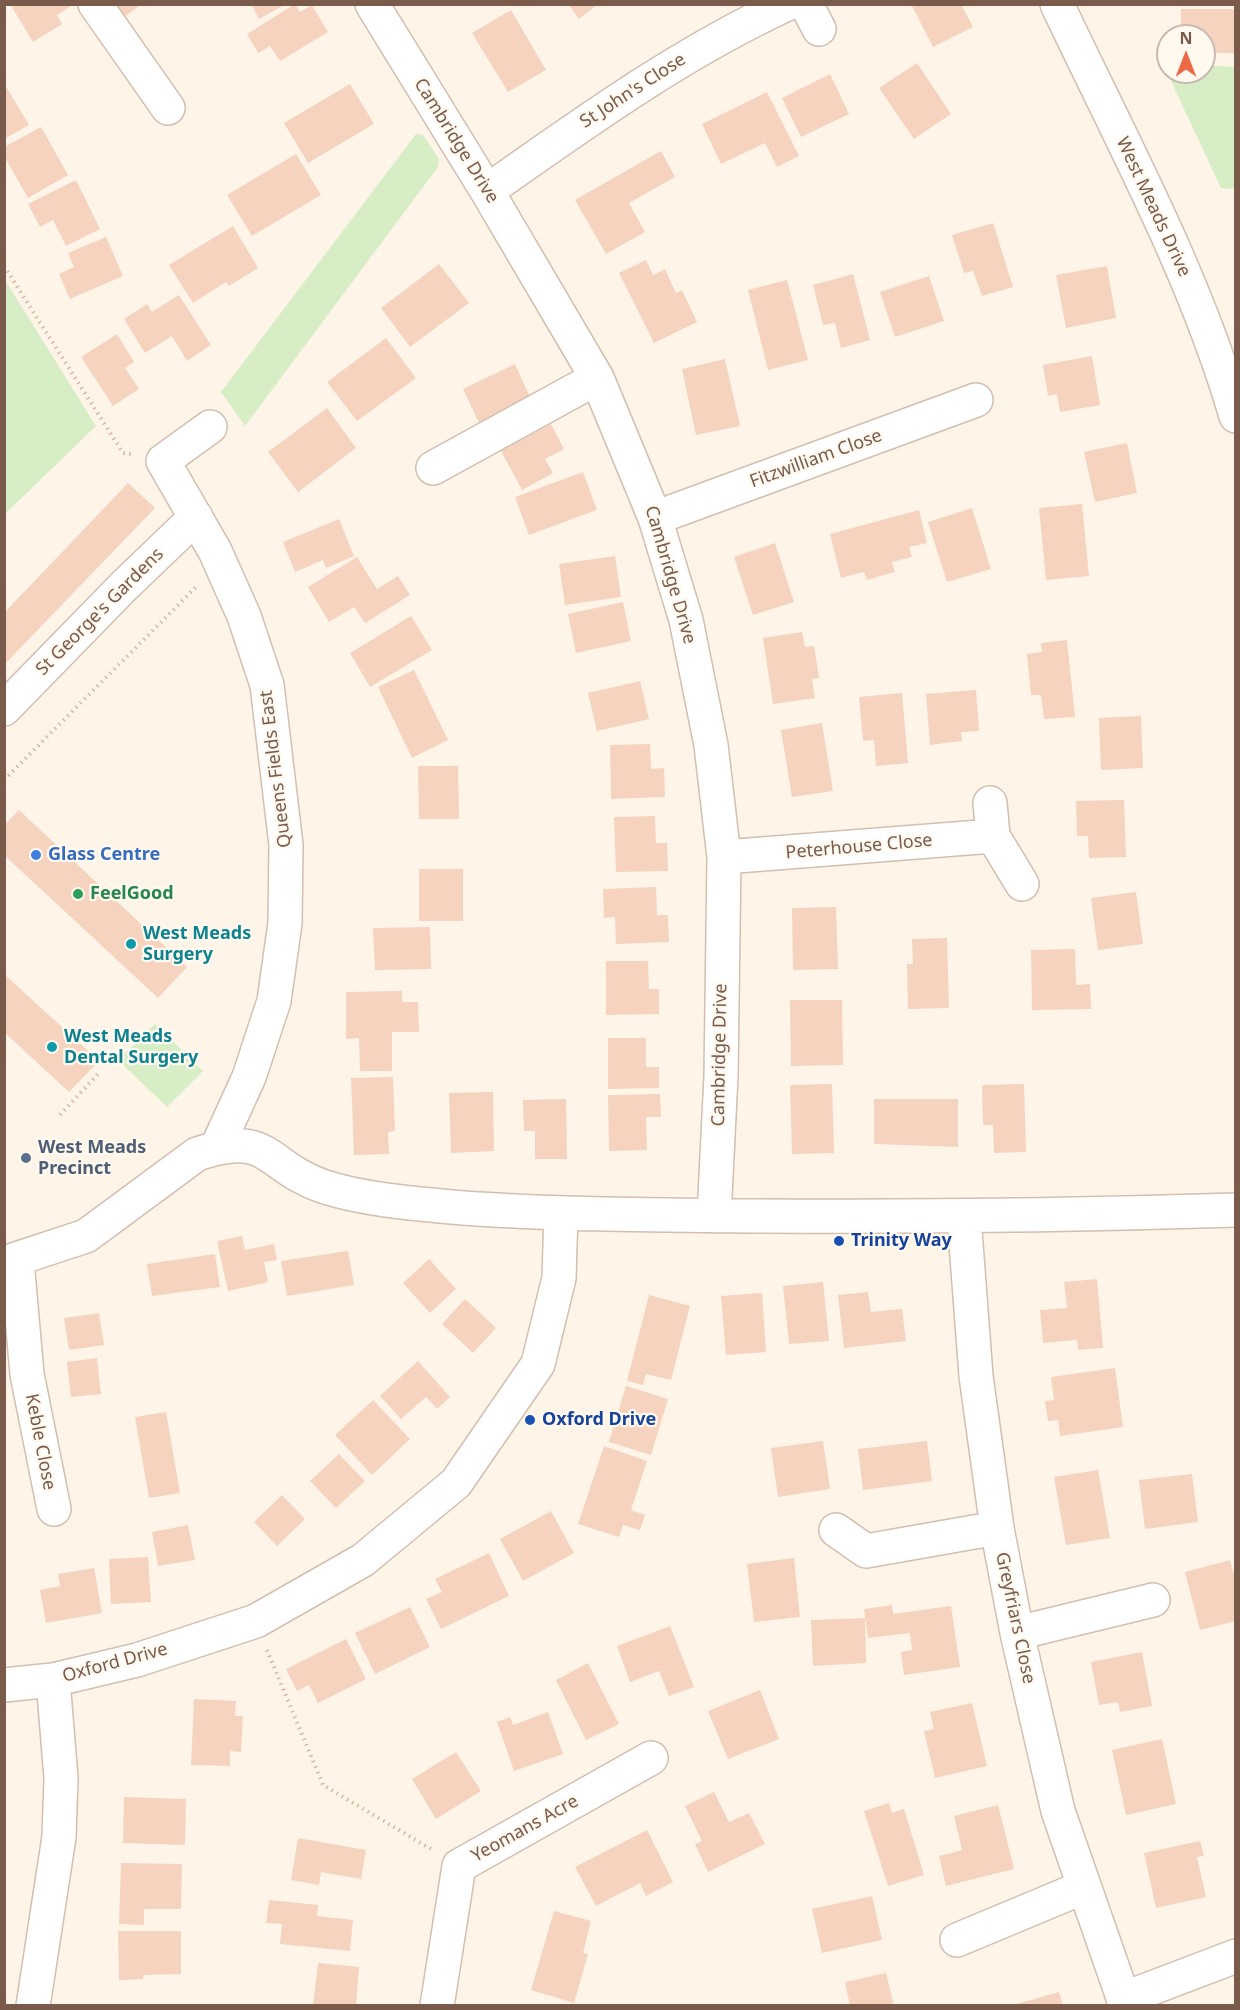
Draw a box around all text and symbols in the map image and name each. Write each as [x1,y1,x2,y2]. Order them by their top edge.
north arrow [1156,24,1216,84]
text: N [1179,27,1193,49]
street label: St John's Close [576,49,690,133]
street label: Cambridge Drive [409,75,503,207]
street label: West Meads Drive [1111,134,1195,280]
street label: Fitzwilliam Close [747,425,885,493]
street label: Cambridge Drive [640,503,700,647]
street label: St George's Gardens [32,544,168,680]
street label: Queens Fields East [256,689,296,849]
street label: Peterhouse Close [785,830,933,864]
place label: Glass Centre [48,844,160,866]
marker: Glass Centre [29,848,43,862]
place label: FeelGood [90,883,174,905]
marker: FeelGood [71,887,85,901]
place label: West Meads Surgery [143,923,251,966]
marker: West Meads Surgery [124,937,138,951]
street label: Cambridge Drive [708,983,732,1127]
place label: West Meads Dental Surgery [64,1026,198,1068]
marker: West Meads Dental Surgery [45,1040,59,1054]
place label: West Meads Precinct [38,1137,146,1180]
marker: West Meads Precinct [19,1151,33,1165]
place label: Trinity Way [851,1230,952,1252]
marker: Trinity Way [832,1234,846,1248]
street label: Keble Close [20,1392,60,1492]
place label: Oxford Drive [542,1409,656,1431]
marker: Oxford Drive [523,1413,537,1427]
street label: Greyfriars Close [991,1550,1039,1686]
street label: Oxford Drive [60,1639,170,1687]
street label: Yeomans Acre [468,1791,582,1867]

